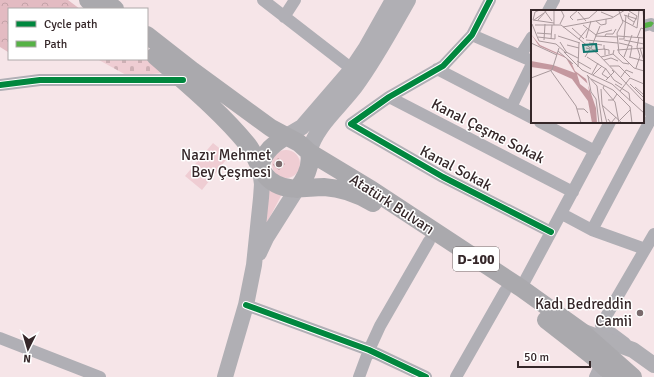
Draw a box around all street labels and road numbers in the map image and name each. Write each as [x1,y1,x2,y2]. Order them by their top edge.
street label: Kanal Çeşme Sokak [428,95,548,168]
street label: Kanal Sokak [417,142,495,195]
street label: Atatürk Bulvarı [346,170,438,238]
road number: D-100 [453,247,499,271]

